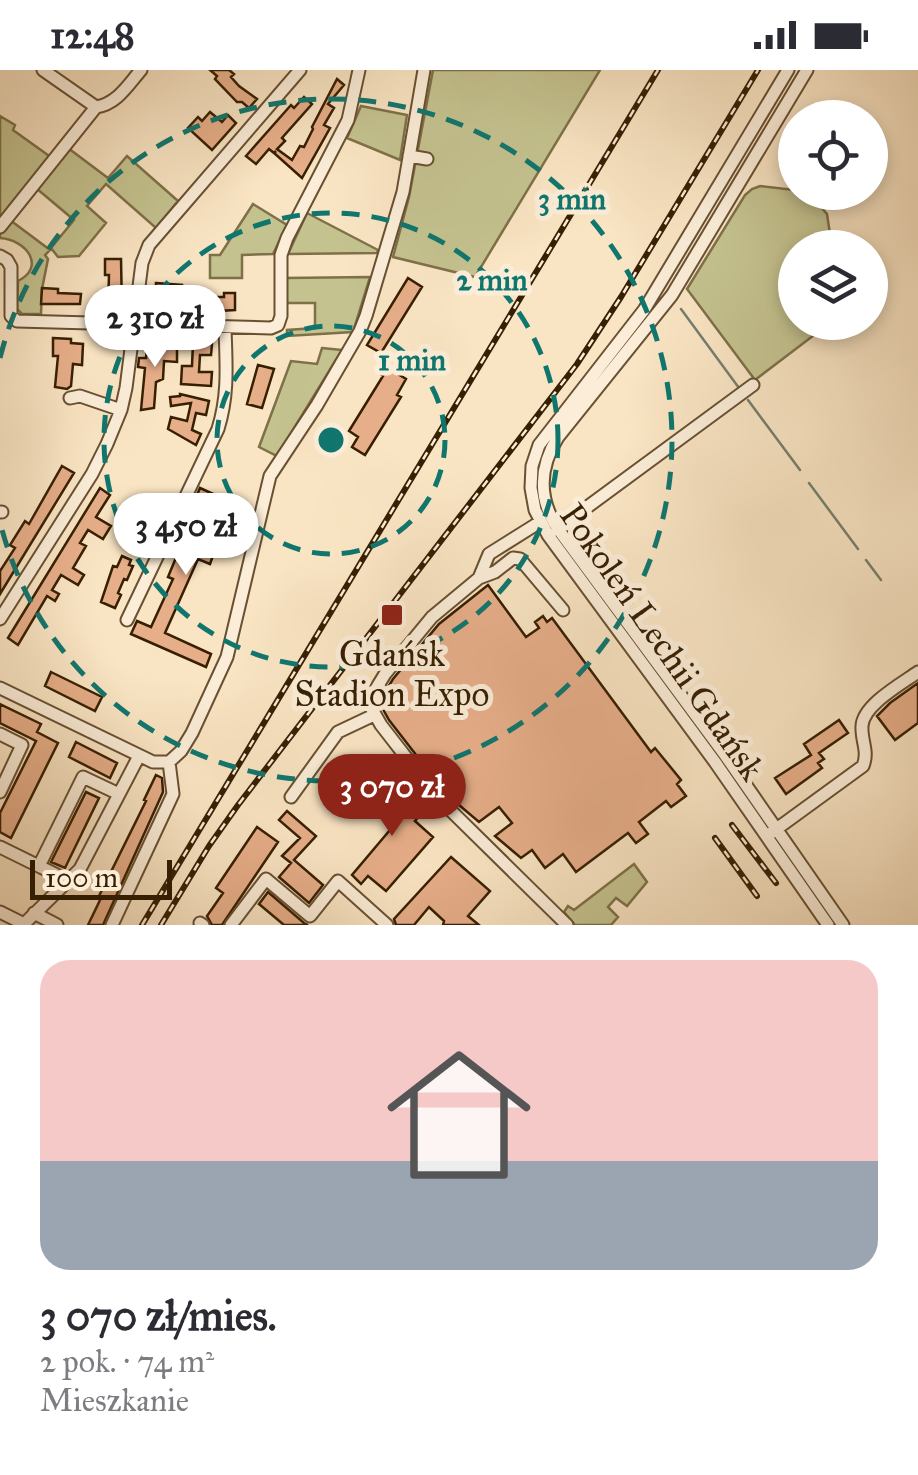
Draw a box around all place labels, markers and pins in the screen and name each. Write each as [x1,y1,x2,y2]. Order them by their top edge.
pin: 2 310 zł [52,285,258,370]
centre of rings [313,422,349,458]
pin: 3 450 zł [83,493,289,578]
marker: Gdańsk Stadion Expo [379,602,405,628]
place label: Gdańsk Stadion Expo [295,633,489,716]
pin: 3 070 zł [289,754,495,839]

